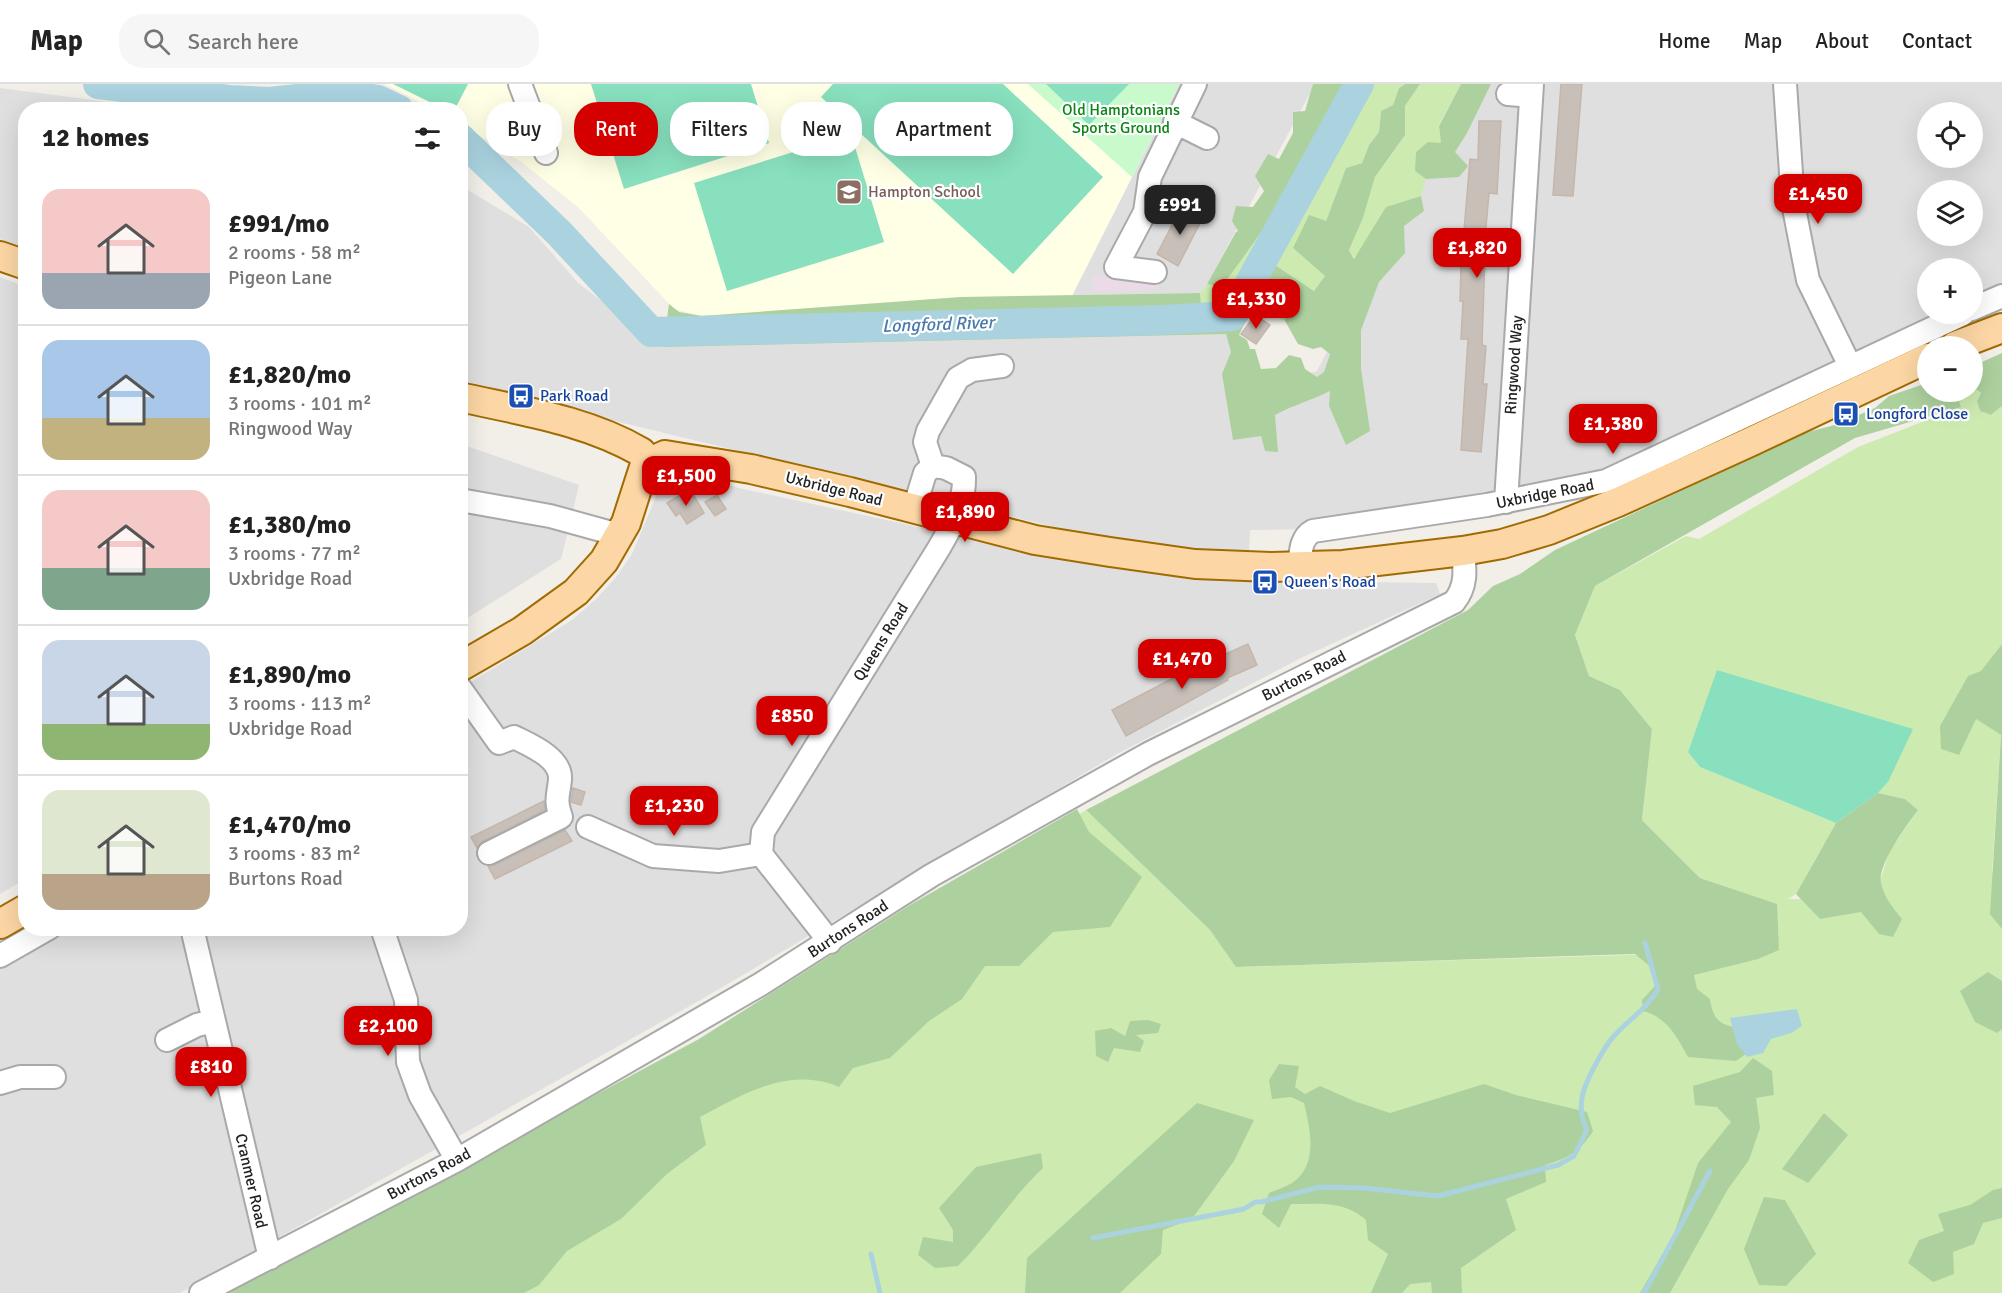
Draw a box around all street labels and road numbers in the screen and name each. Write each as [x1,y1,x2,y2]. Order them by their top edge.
street label: Ringwood Way [1501,314,1527,415]
street label: Uxbridge Road [783,467,885,511]
street label: Uxbridge Road [1494,475,1596,513]
street label: Queens Road [849,599,913,685]
street label: Burtons Road [1259,646,1349,706]
street label: Burtons Road [804,896,892,962]
street label: Cranmer Road [230,1132,272,1230]
street label: Burtons Road [384,1144,474,1204]

